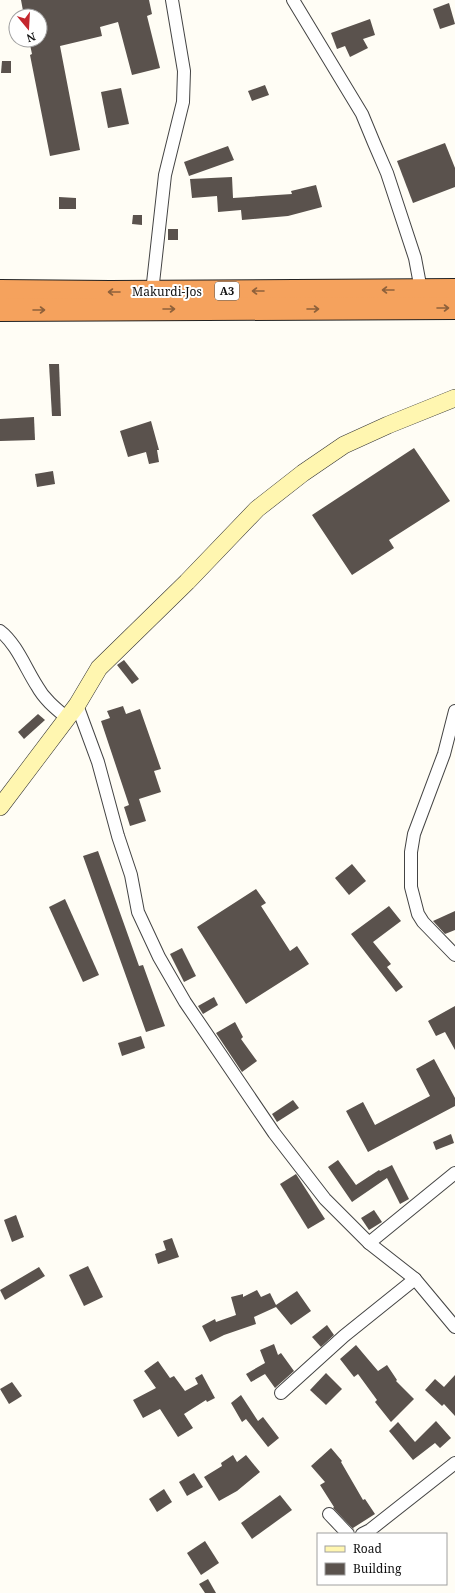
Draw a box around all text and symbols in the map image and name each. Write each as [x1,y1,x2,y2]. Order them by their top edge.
north arrow [8,8,48,48]
text: N [24,30,38,47]
road number: A3 [215,282,239,300]
street label: Makurdi-Jos [132,283,202,300]
one-way arrow [382,286,395,294]
one-way arrow [252,287,265,295]
one-way arrow [108,288,121,296]
one-way arrow [436,304,449,312]
one-way arrow [162,305,175,313]
one-way arrow [306,305,319,313]
one-way arrow [32,306,45,314]
legend [317,1533,447,1585]
text: Road [353,1540,383,1557]
text: Building [353,1560,402,1577]

